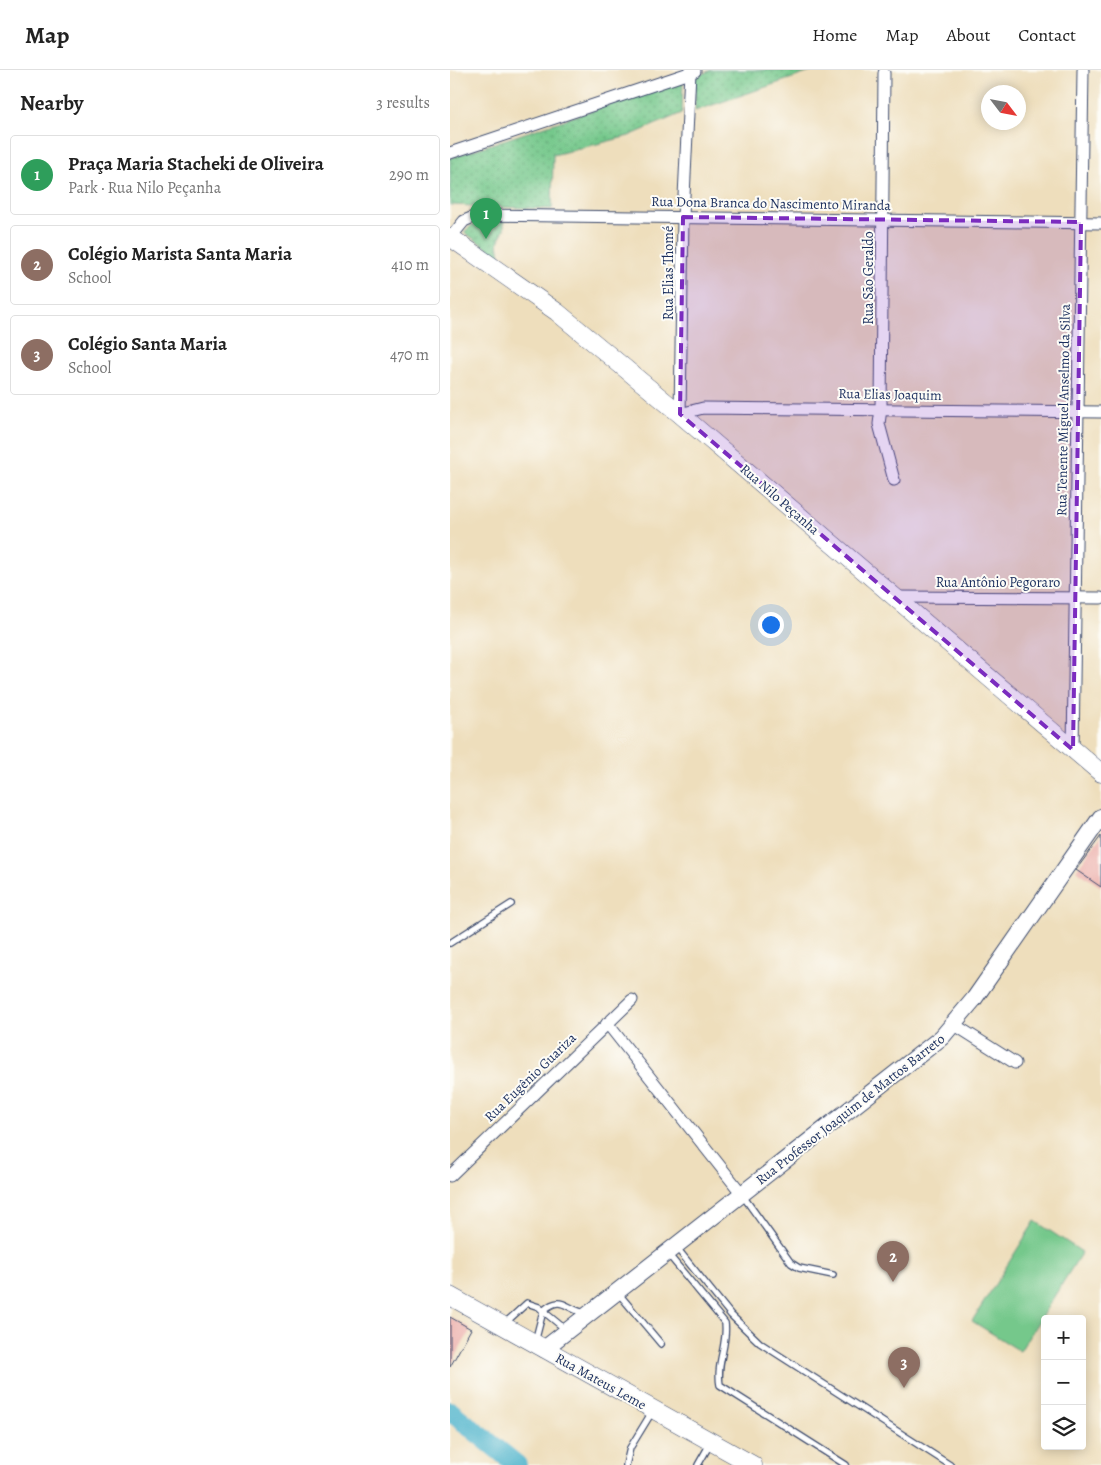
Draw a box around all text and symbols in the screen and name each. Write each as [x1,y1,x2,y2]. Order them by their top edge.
text: Map [25,19,69,51]
text: Home [812,23,857,47]
text: Map [885,23,918,47]
text: About [946,23,990,47]
text: Contact [1018,23,1076,47]
north arrow [981,85,1026,130]
text: Nearby [20,89,83,117]
text: 3 results [376,92,430,114]
text: Praça Maria Stacheki de Oliveira [68,151,324,177]
text: 1 [34,164,40,186]
text: 290 m [389,164,429,186]
text: Park · Rua Nilo Peçanha [68,177,221,199]
street label: Rua Dona Branca do Nascimento Miranda [651,192,891,215]
pin: 1 [470,198,502,239]
street label: Rua Elias Thomé [659,226,678,320]
street label: Rua São Geraldo [859,231,878,325]
text: Colégio Marista Santa Maria [68,241,292,267]
text: 2 [33,254,41,276]
text: 410 m [391,254,429,276]
text: School [68,267,111,289]
street label: Rua Tenente Miguel Anselmo da Silva [1052,303,1075,516]
text: Colégio Santa Maria [68,331,227,357]
text: 3 [34,344,40,366]
text: 470 m [390,344,429,366]
text: School [68,357,111,379]
street label: Rua Elias Joaquim [838,384,942,405]
street label: Rua Nilo Peçanha [736,460,824,539]
street label: Rua Antônio Pegoraro [936,573,1060,592]
your location [758,612,784,638]
street label: Rua Eugênio Guariza [480,1028,581,1126]
street label: Rua Professor Joaquim de Mattos Barreto [752,1029,949,1189]
pin: 2 [877,1241,909,1282]
map controls [1041,1315,1086,1450]
button: + [1041,1315,1086,1360]
pin: 3 [888,1347,920,1388]
street label: Rua Mateus Leme [552,1349,650,1414]
button: − [1041,1360,1086,1405]
button: layers [1041,1405,1086,1450]

